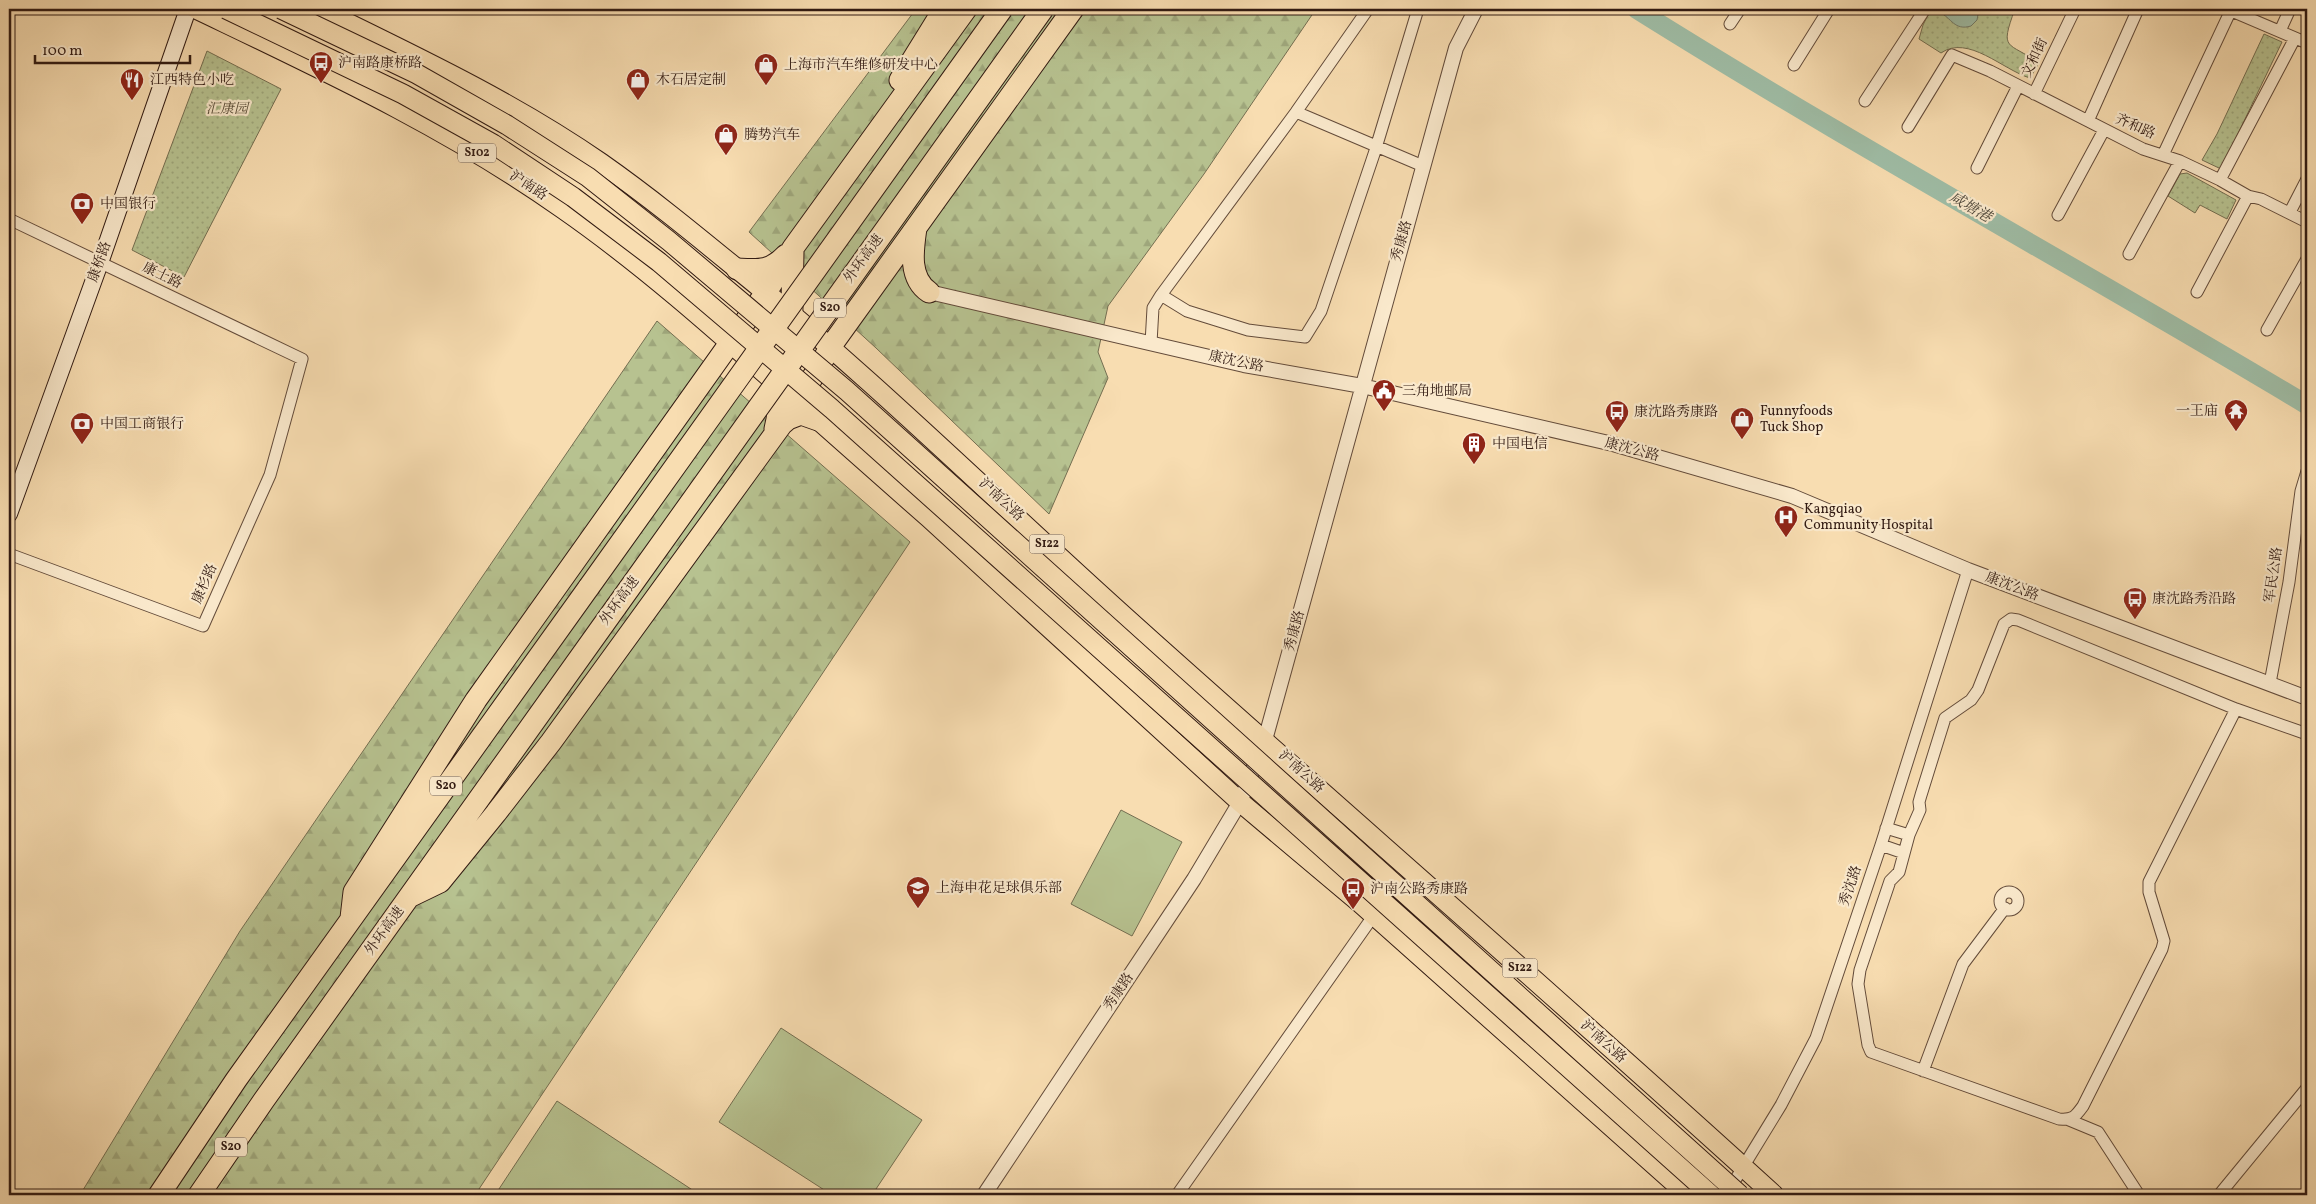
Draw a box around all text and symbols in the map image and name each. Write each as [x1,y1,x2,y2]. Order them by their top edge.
scale bar [35,32,190,64]
street label: 文和街 [2018,35,2052,81]
text: 100 m [42,41,82,62]
bus stop icon: 沪南路康桥路 [308,50,334,84]
shop icon: 上海市汽车维修研发中心 [753,52,779,86]
place label: 沪南路康桥路 [338,54,422,73]
place label: 上海市汽车维修研发中心 [784,56,938,75]
restaurant icon: 江西特色小吃 [119,67,145,101]
shop icon: 木石居定制 [625,67,651,101]
place label: 江西特色小吃 [150,71,234,90]
place label: 木石居定制 [656,71,726,90]
park label: 汇康园 [206,100,250,119]
street label: 齐和路 [2112,110,2158,144]
shop icon: 腾势汽车 [713,122,739,156]
place label: 腾势汽车 [744,126,800,145]
road number: S102 [458,144,496,162]
street label: 沪南路 [505,167,551,205]
water label: 咸塘港 [1945,188,1996,229]
bank icon: 中国银行 [69,191,95,225]
place label: 中国银行 [100,195,156,214]
street label: 秀康路 [1387,218,1417,264]
street label: 外环高速 [840,231,888,287]
street label: 康桥路 [84,239,116,285]
street label: 康士路 [139,258,185,294]
road number: S20 [814,298,846,318]
street label: 康沈公路 [1207,347,1265,377]
public building icon: 三角地邮局 [1371,378,1397,412]
place label: 三角地邮局 [1402,382,1472,401]
temple icon: 一王庙 [2223,398,2249,432]
bus stop icon: 康沈路秀康路 [1604,399,1630,433]
place label: Funnyfoods Tuck Shop [1760,402,1833,437]
place label: 一王庙 [2176,402,2218,421]
place label: 康沈路秀康路 [1634,403,1718,422]
shop icon: Funnyfoods Tuck Shop [1729,406,1755,440]
bank icon: 中国工商银行 [69,411,95,445]
place label: 中国工商银行 [100,415,184,434]
building icon: 中国电信 [1461,431,1487,465]
street label: 康沈公路 [1602,434,1662,466]
place label: 中国电信 [1492,435,1548,454]
street label: 沪南公路 [974,474,1028,526]
place label: Kangqiao Community Hospital [1804,500,1933,535]
hospital icon: Kangqiao Community Hospital [1773,504,1799,538]
road number: S122 [1030,534,1064,554]
street label: 军民公路 [2261,546,2287,604]
street label: 康杉路 [188,561,222,607]
street label: 康沈公路 [1982,568,2042,606]
street label: 外环高速 [596,573,644,629]
bus stop icon: 康沈路秀沿路 [2122,586,2148,620]
place label: 康沈路秀沿路 [2152,590,2236,609]
street label: 秀康路 [1280,608,1310,654]
street label: 沪南公路 [1274,746,1328,798]
road number: S20 [430,776,462,796]
street label: 秀沈路 [1835,863,1867,909]
school or university icon: 上海申花足球俱乐部 [905,875,931,909]
bus stop icon: 沪南公路秀康路 [1340,876,1366,910]
place label: 上海申花足球俱乐部 [936,879,1062,898]
place label: 沪南公路秀康路 [1370,880,1468,899]
street label: 外环高速 [361,903,409,959]
road number: S122 [1502,958,1538,978]
street label: 秀康路 [1099,969,1139,1015]
street label: 沪南公路 [1576,1016,1630,1068]
road number: S20 [215,1138,247,1156]

